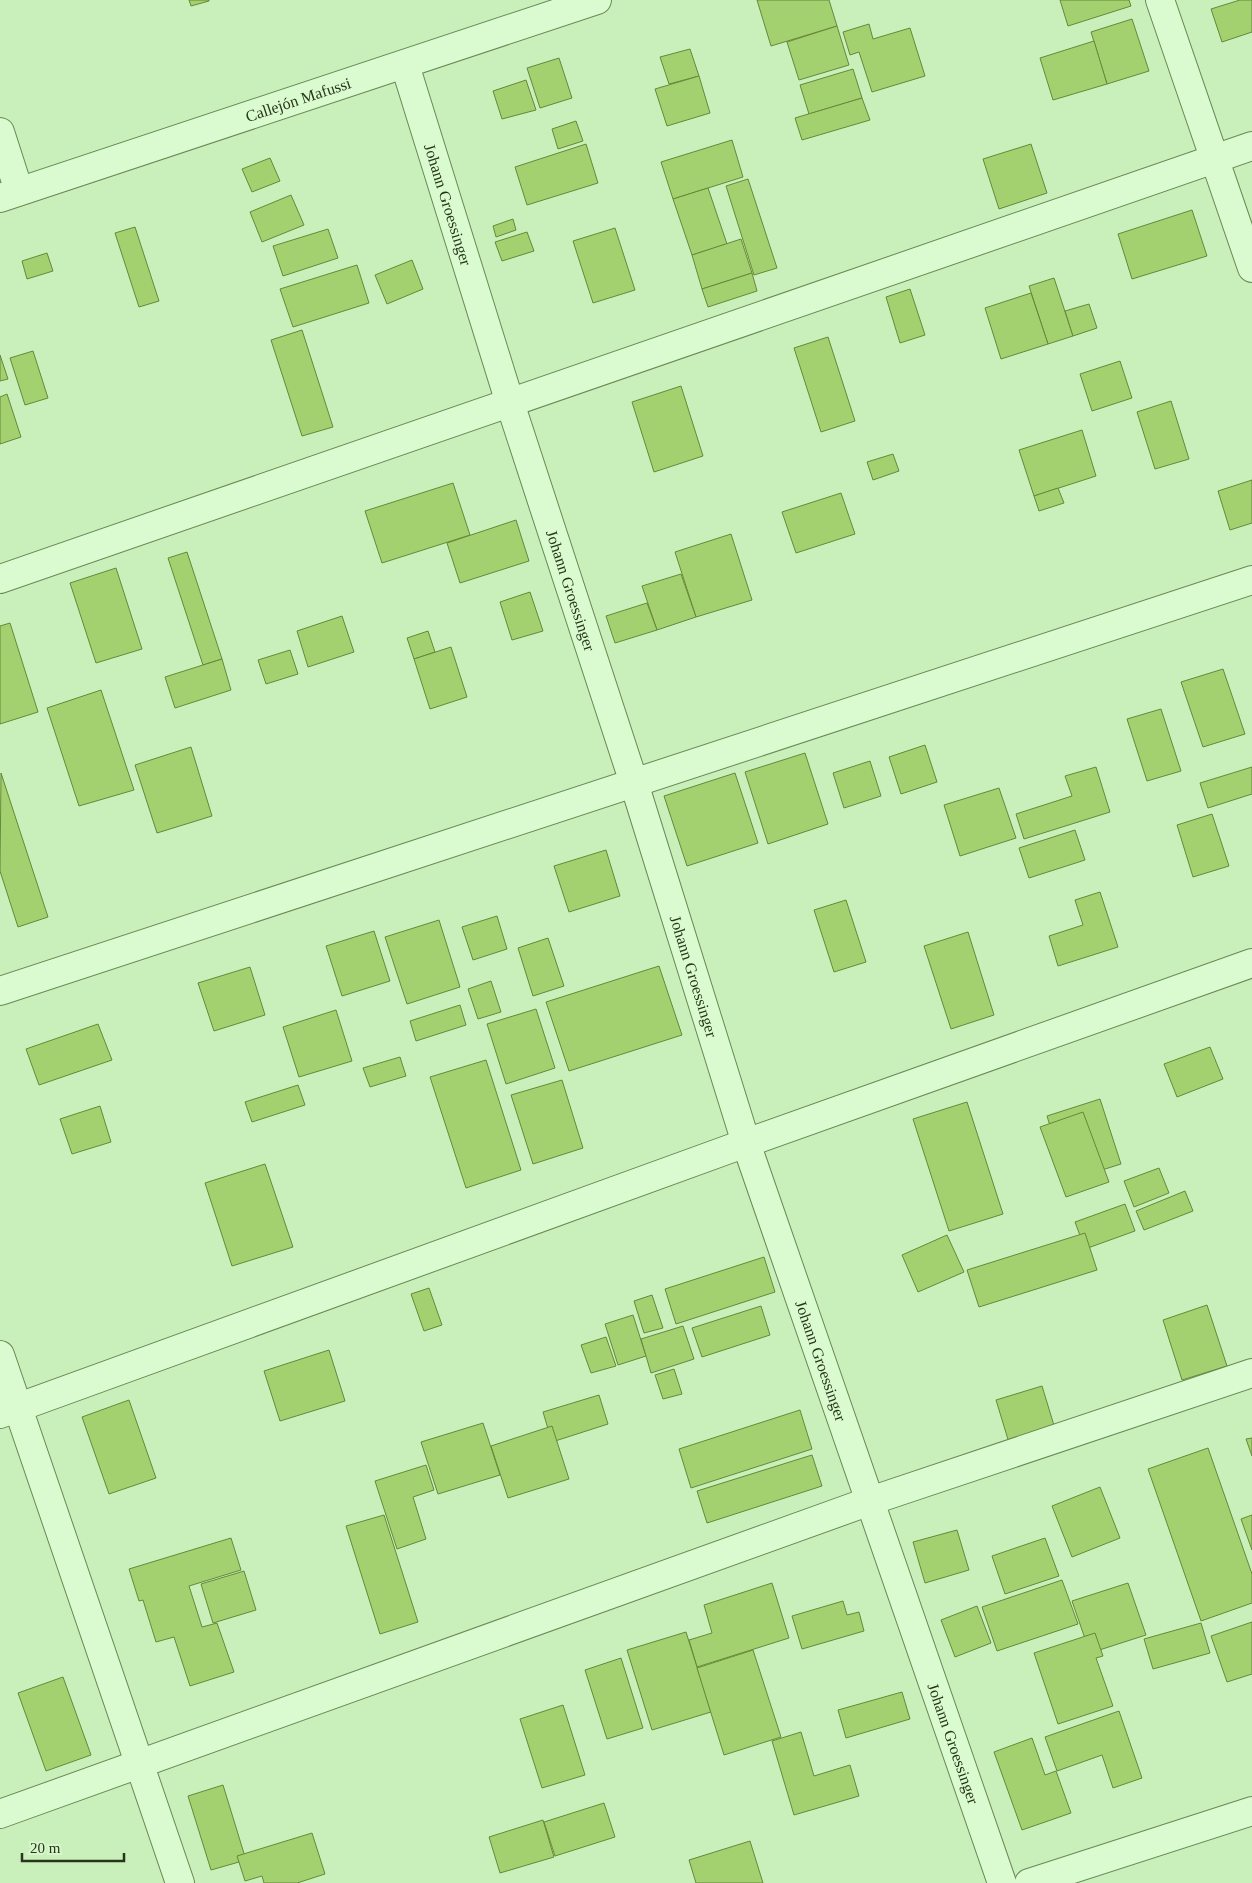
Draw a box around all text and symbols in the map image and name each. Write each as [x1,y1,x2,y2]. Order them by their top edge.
street label: Callejón Mafussi [243,74,354,125]
street label: Johann Groessinger [421,142,475,268]
street label: Johann Groessinger [543,528,599,654]
street label: Johann Groessinger [667,913,721,1040]
street label: Johann Groessinger [792,1298,850,1424]
street label: Johann Groessinger [924,1681,982,1807]
scale bar [22,1830,125,1862]
text: 20 m [30,1840,61,1856]

